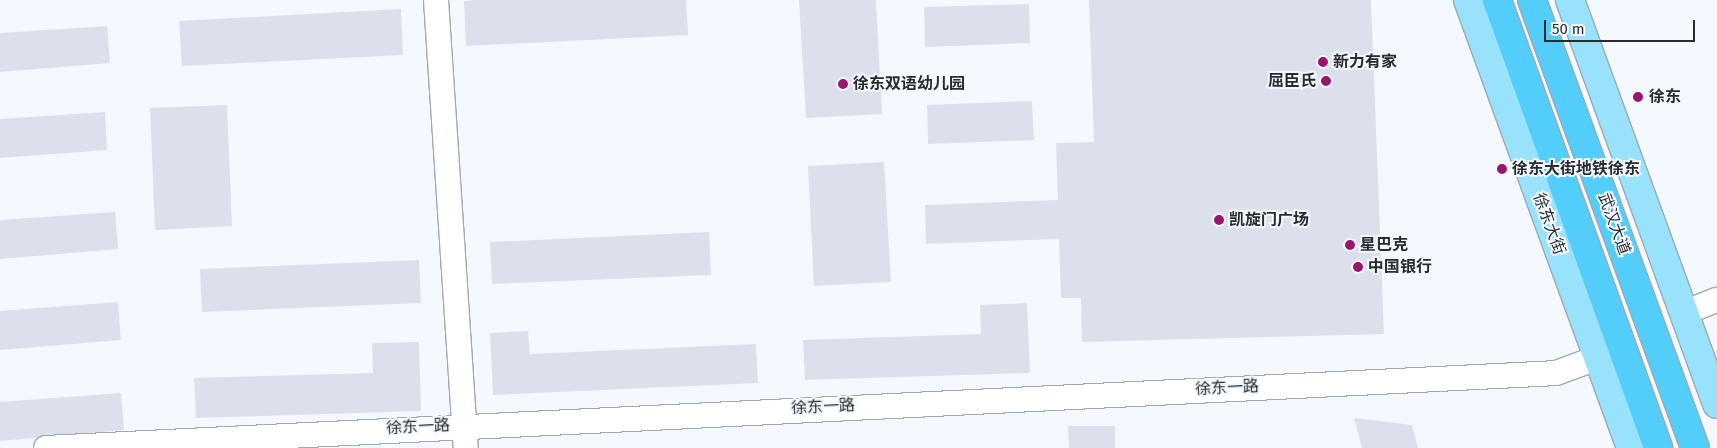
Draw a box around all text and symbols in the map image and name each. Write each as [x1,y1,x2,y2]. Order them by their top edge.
scale bar [1547,10,1698,42]
text: 50 m [1552,20,1585,38]
place label: 新力有家 [1333,52,1397,72]
marker: 新力有家 [1317,56,1329,68]
place label: 屈臣氏 [1268,71,1316,91]
place label: 徐东双语幼儿园 [853,74,965,94]
marker: 屈臣氏 [1320,75,1332,87]
marker: 徐东双语幼儿园 [837,78,849,90]
place label: 徐东 [1649,87,1681,107]
marker: 徐东 [1631,90,1645,104]
place label: 徐东大街地铁徐东 [1512,159,1640,179]
marker: 徐东大街地铁徐东 [1496,163,1508,175]
street label: 徐东大街 [1529,191,1569,257]
street label: 武汉大道 [1594,191,1634,257]
place label: 凯旋门广场 [1229,210,1309,230]
marker: 凯旋门广场 [1213,214,1225,226]
place label: 星巴克 [1360,235,1408,255]
marker: 星巴克 [1344,239,1356,251]
place label: 中国银行 [1368,257,1432,277]
marker: 中国银行 [1352,261,1364,273]
street label: 徐东一路 [1195,377,1259,399]
street label: 徐东一路 [791,396,855,418]
street label: 徐东一路 [386,416,450,438]

